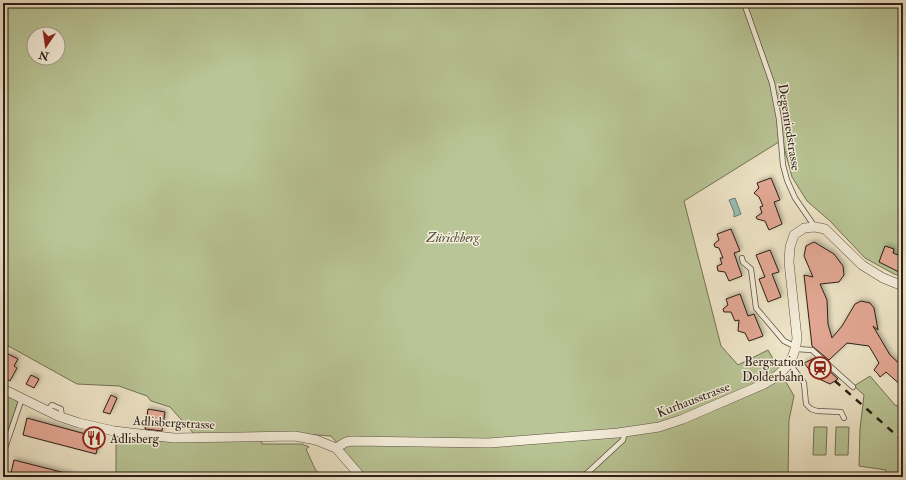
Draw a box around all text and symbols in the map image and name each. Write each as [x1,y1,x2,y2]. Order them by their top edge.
north arrow [26,26,66,66]
text: N [36,48,51,63]
street label: Degenriedstrasse [774,83,804,172]
park label: Zürichberg [426,230,481,246]
place label: Bergstation Dolderbahn [742,354,804,385]
station icon: Bergstation Dolderbahn [807,355,833,381]
street label: Kurhausstrasse [655,378,733,421]
street label: Adlisbergstrasse [132,413,216,433]
restaurant icon: Adlisberg [81,425,107,451]
place label: Adlisberg [109,431,160,447]

